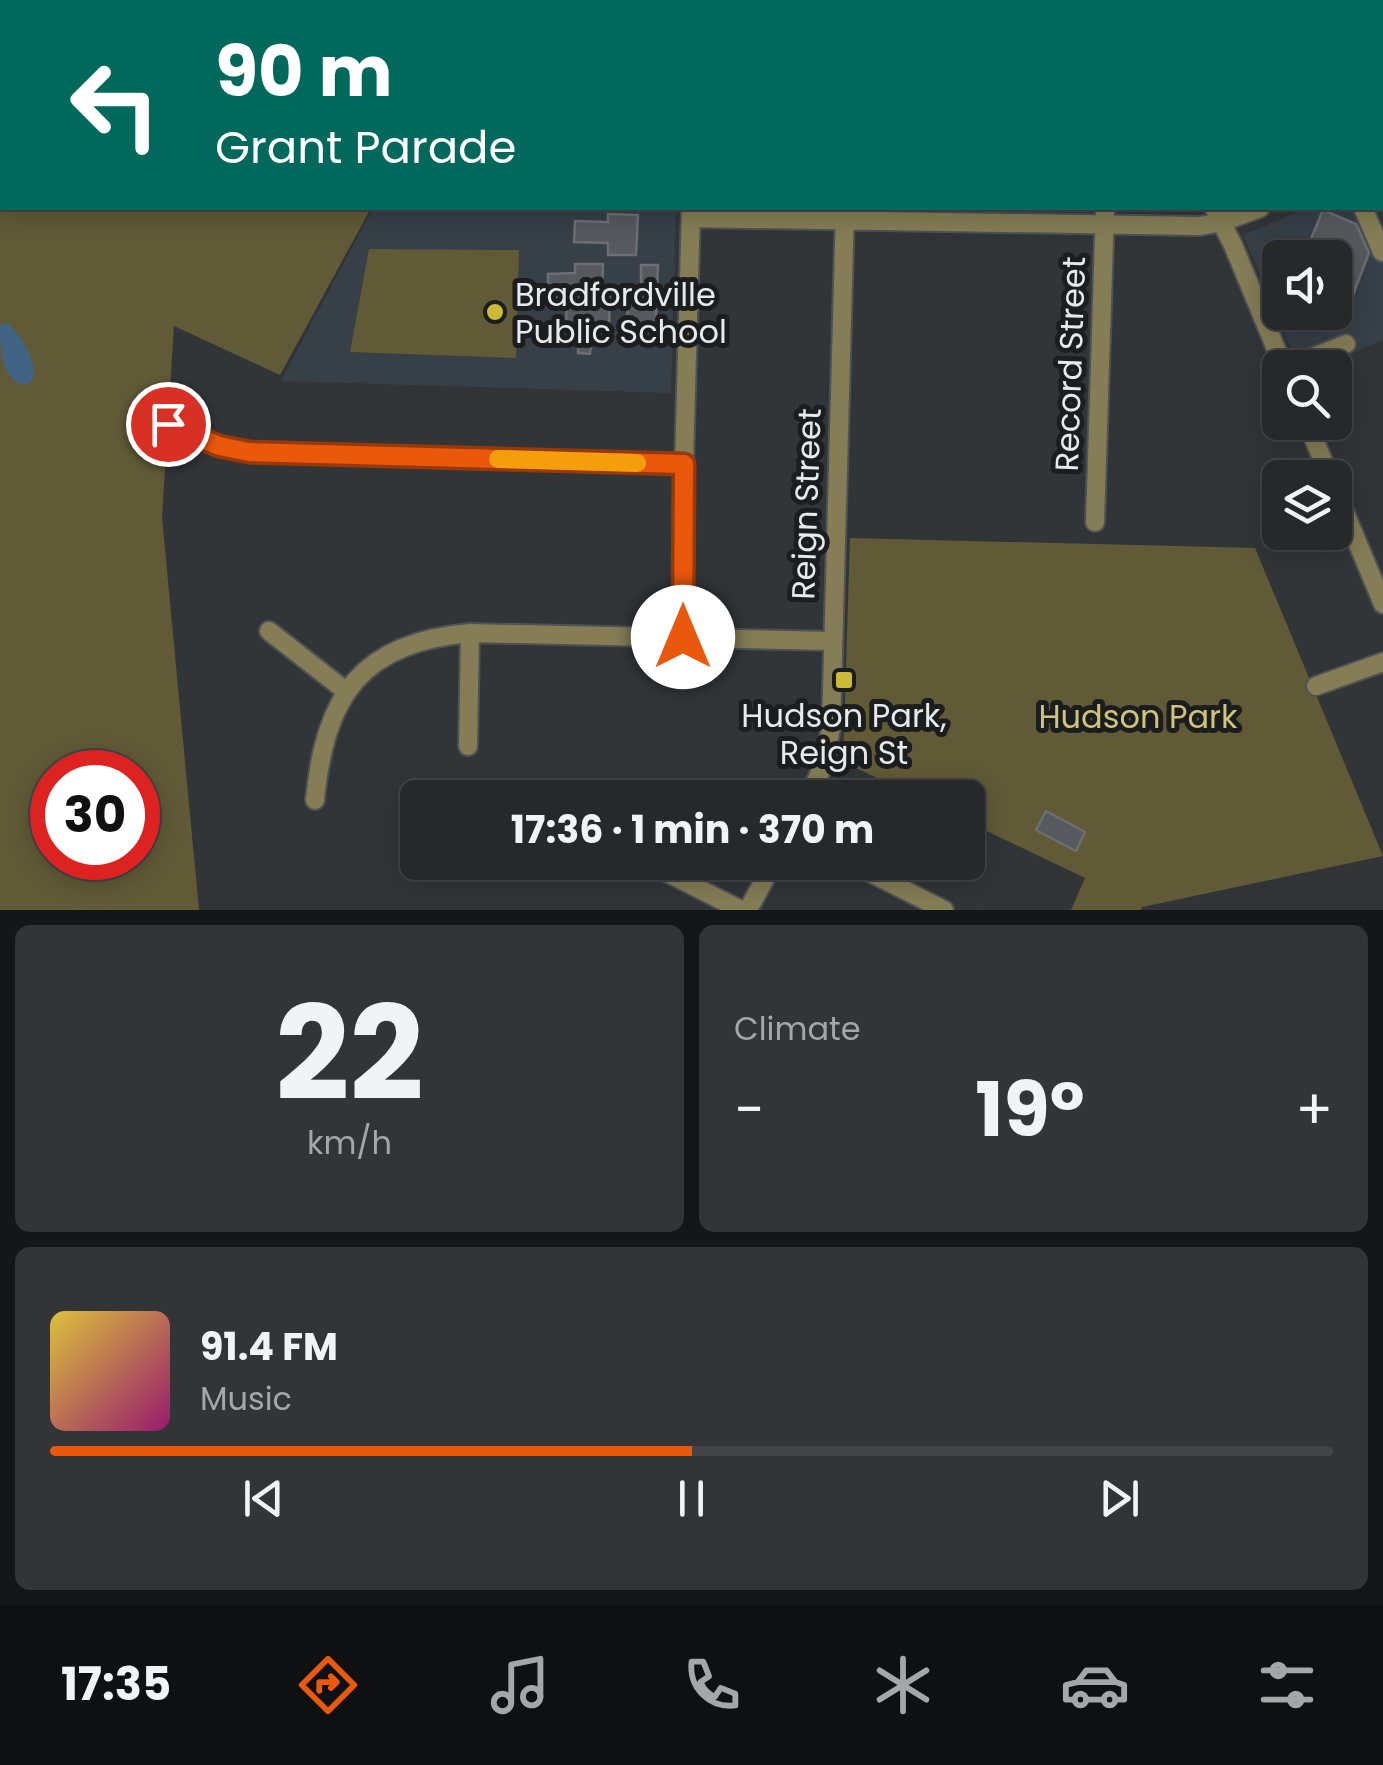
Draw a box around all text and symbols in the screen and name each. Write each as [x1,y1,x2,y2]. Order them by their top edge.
text: 90 m [215,22,393,121]
icon: left [50,40,180,170]
text: Grant Parade [215,116,516,179]
map controls [1262,240,1352,550]
button: sound [1262,240,1352,330]
street label: Record Street [1044,256,1096,472]
place label: Bradfordville Public School [515,272,727,354]
marker: Bradfordville Public School [484,301,506,323]
button: search [1262,350,1352,440]
pin [126,382,211,467]
icon: arrive [141,397,196,452]
street label: Reign Street [780,408,832,600]
button: layers [1262,460,1352,550]
position arrow [631,585,735,689]
marker: Hudson Park, Reign St [833,669,855,691]
place label: Hudson Park, Reign St [741,693,947,775]
park label: Hudson Park [1038,694,1238,739]
speed limit sign: 30 [30,750,160,880]
text: 17:36 · 1 min · 370 m [511,803,874,856]
text: 22 [275,962,424,1145]
text: Climate [734,1006,861,1051]
text: 19° [975,1057,1084,1162]
text: − [734,1071,764,1148]
text: + [1295,1071,1333,1148]
text: km/h [307,1120,392,1165]
text: 91.4 FM [200,1320,338,1373]
text: Music [200,1376,292,1421]
icon: previous [236,1471,291,1526]
icon: pause [664,1471,719,1526]
icon: next [1092,1471,1147,1526]
icon: directions [293,1650,363,1720]
icon: music [485,1650,555,1720]
icon: phone [677,1650,747,1720]
icon: climate [868,1650,938,1720]
icon: car [1060,1650,1130,1720]
icon: filters [1252,1650,1322,1720]
text: 17:35 [61,1653,171,1716]

